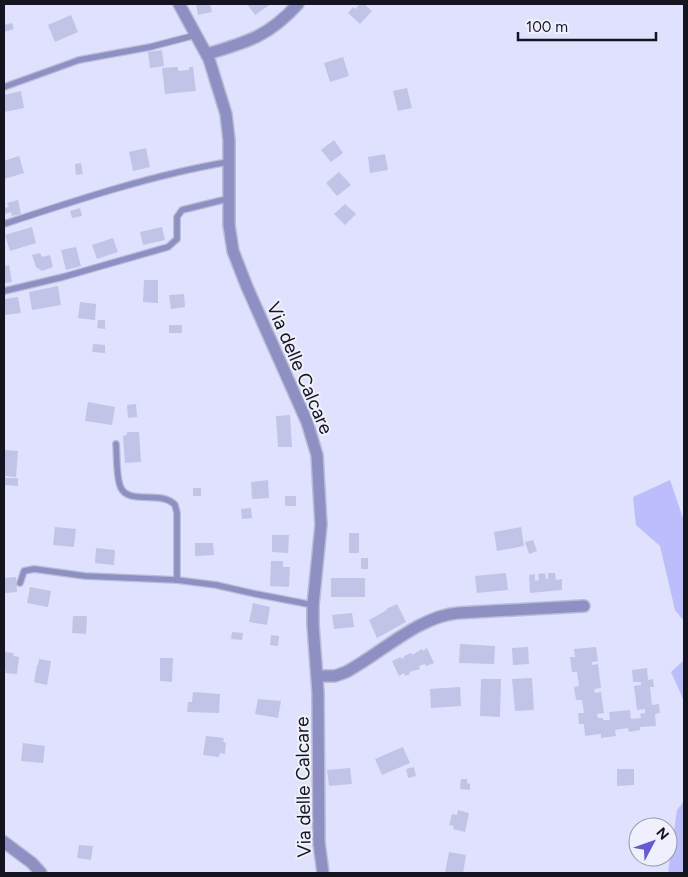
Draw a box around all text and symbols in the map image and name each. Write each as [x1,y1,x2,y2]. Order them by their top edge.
scale bar [518,10,656,42]
text: 100 m [526,18,568,36]
street label: Via delle Calcare [262,299,338,437]
street label: Via delle Calcare [290,716,316,858]
north arrow [628,817,678,867]
text: N [652,824,672,843]

